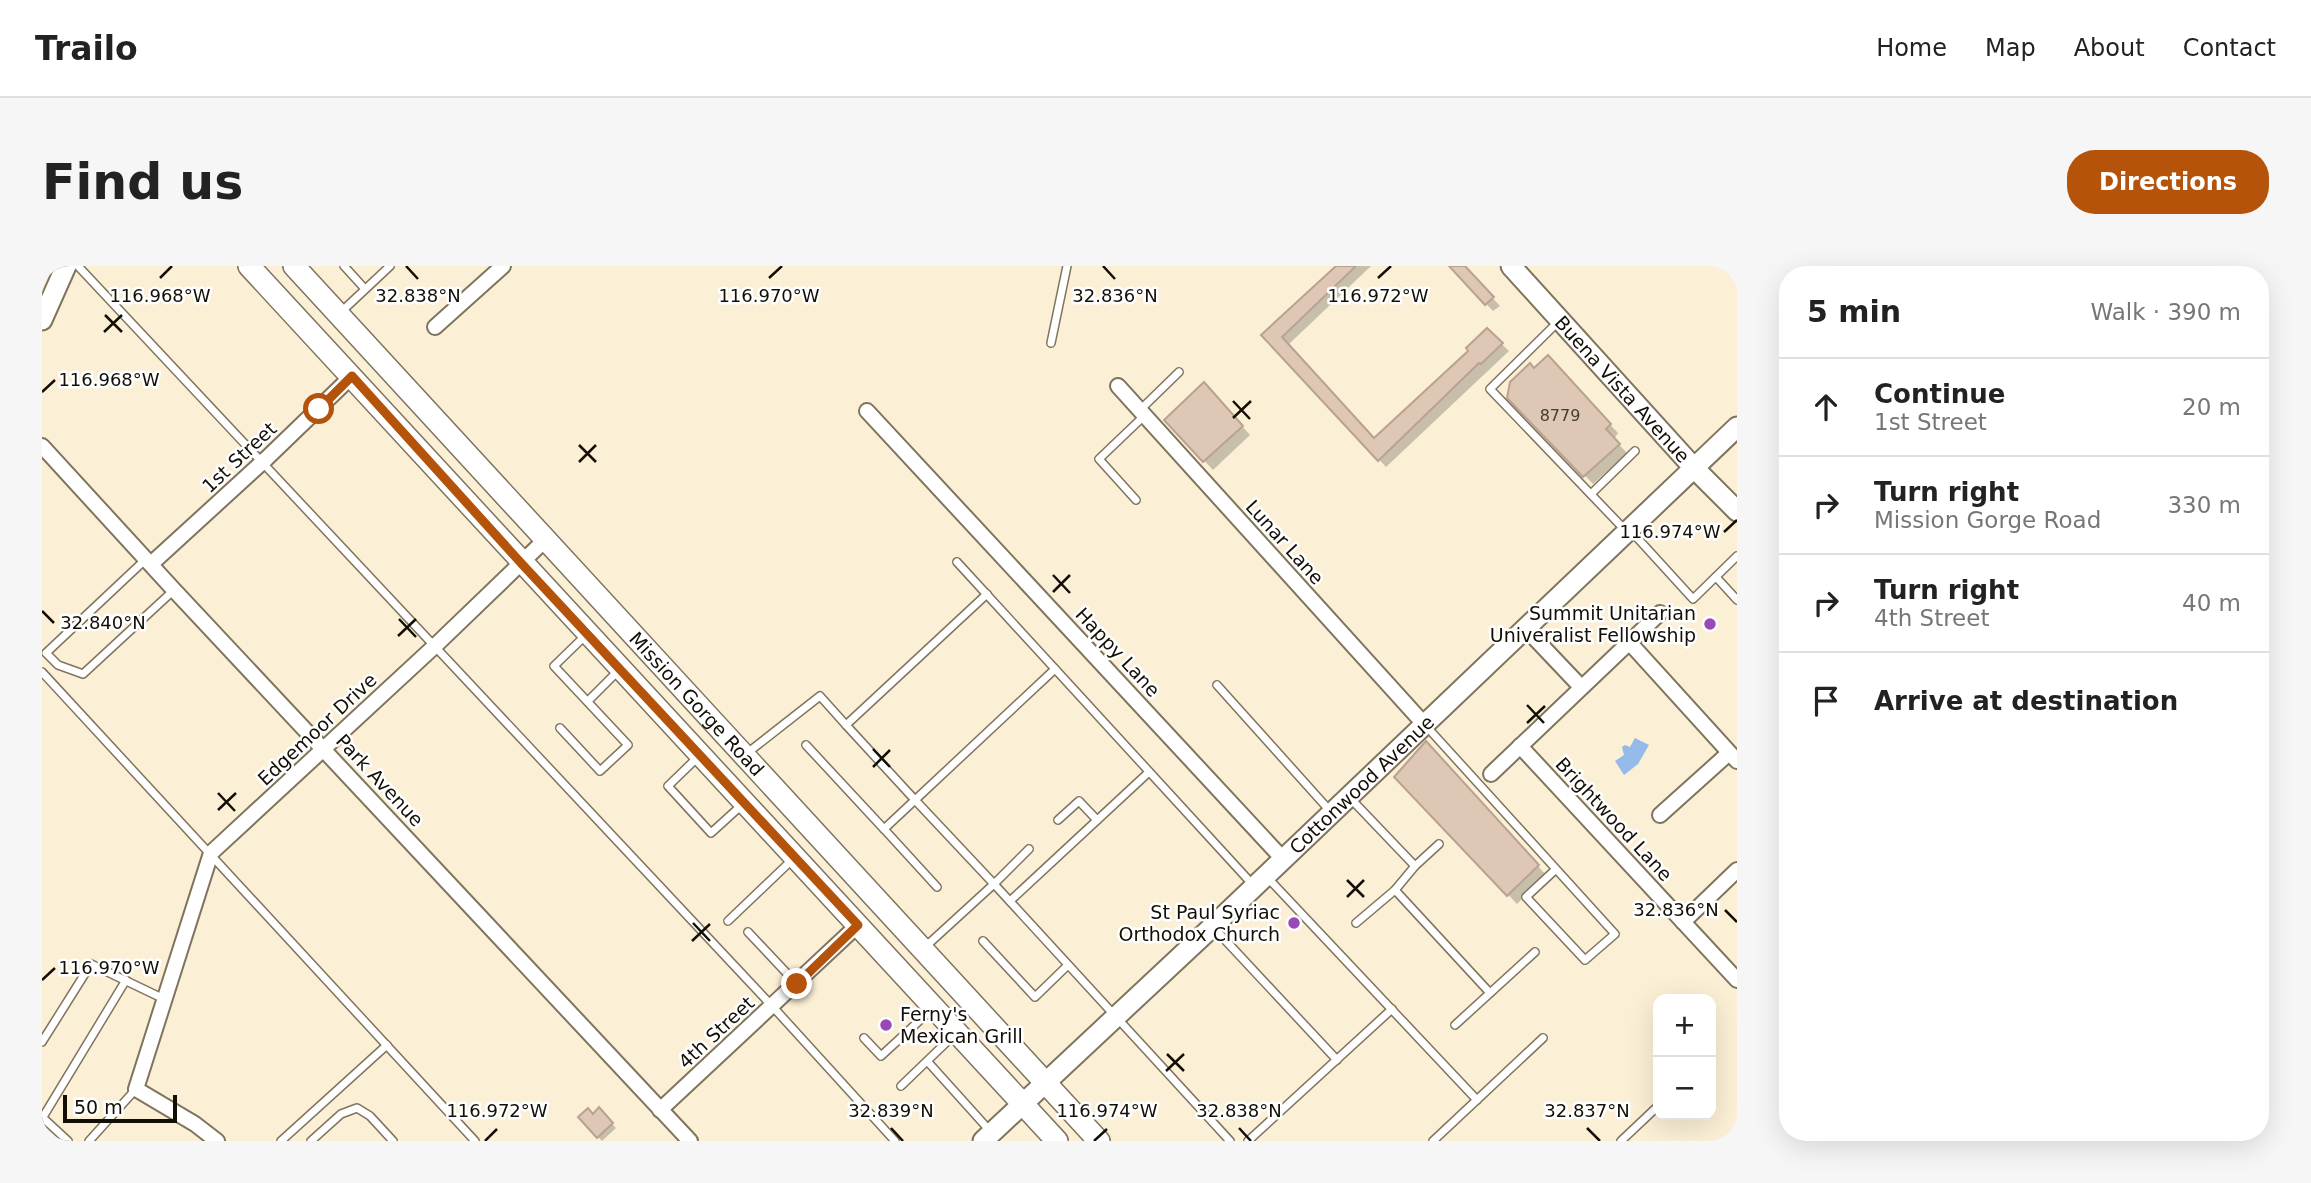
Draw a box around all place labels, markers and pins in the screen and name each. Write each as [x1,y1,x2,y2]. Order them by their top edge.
place label: Summit Unitarian Univeralist Fellowship [1490,602,1696,646]
marker: Summit Unitarian Univeralist Fellowship [1702,616,1718,632]
place label: St Paul Syriac Orthodox Church [1119,901,1280,945]
marker: St Paul Syriac Orthodox Church [1286,915,1302,931]
place label: Ferny's Mexican Grill [900,1003,1023,1047]
marker: Ferny's Mexican Grill [878,1017,894,1033]

